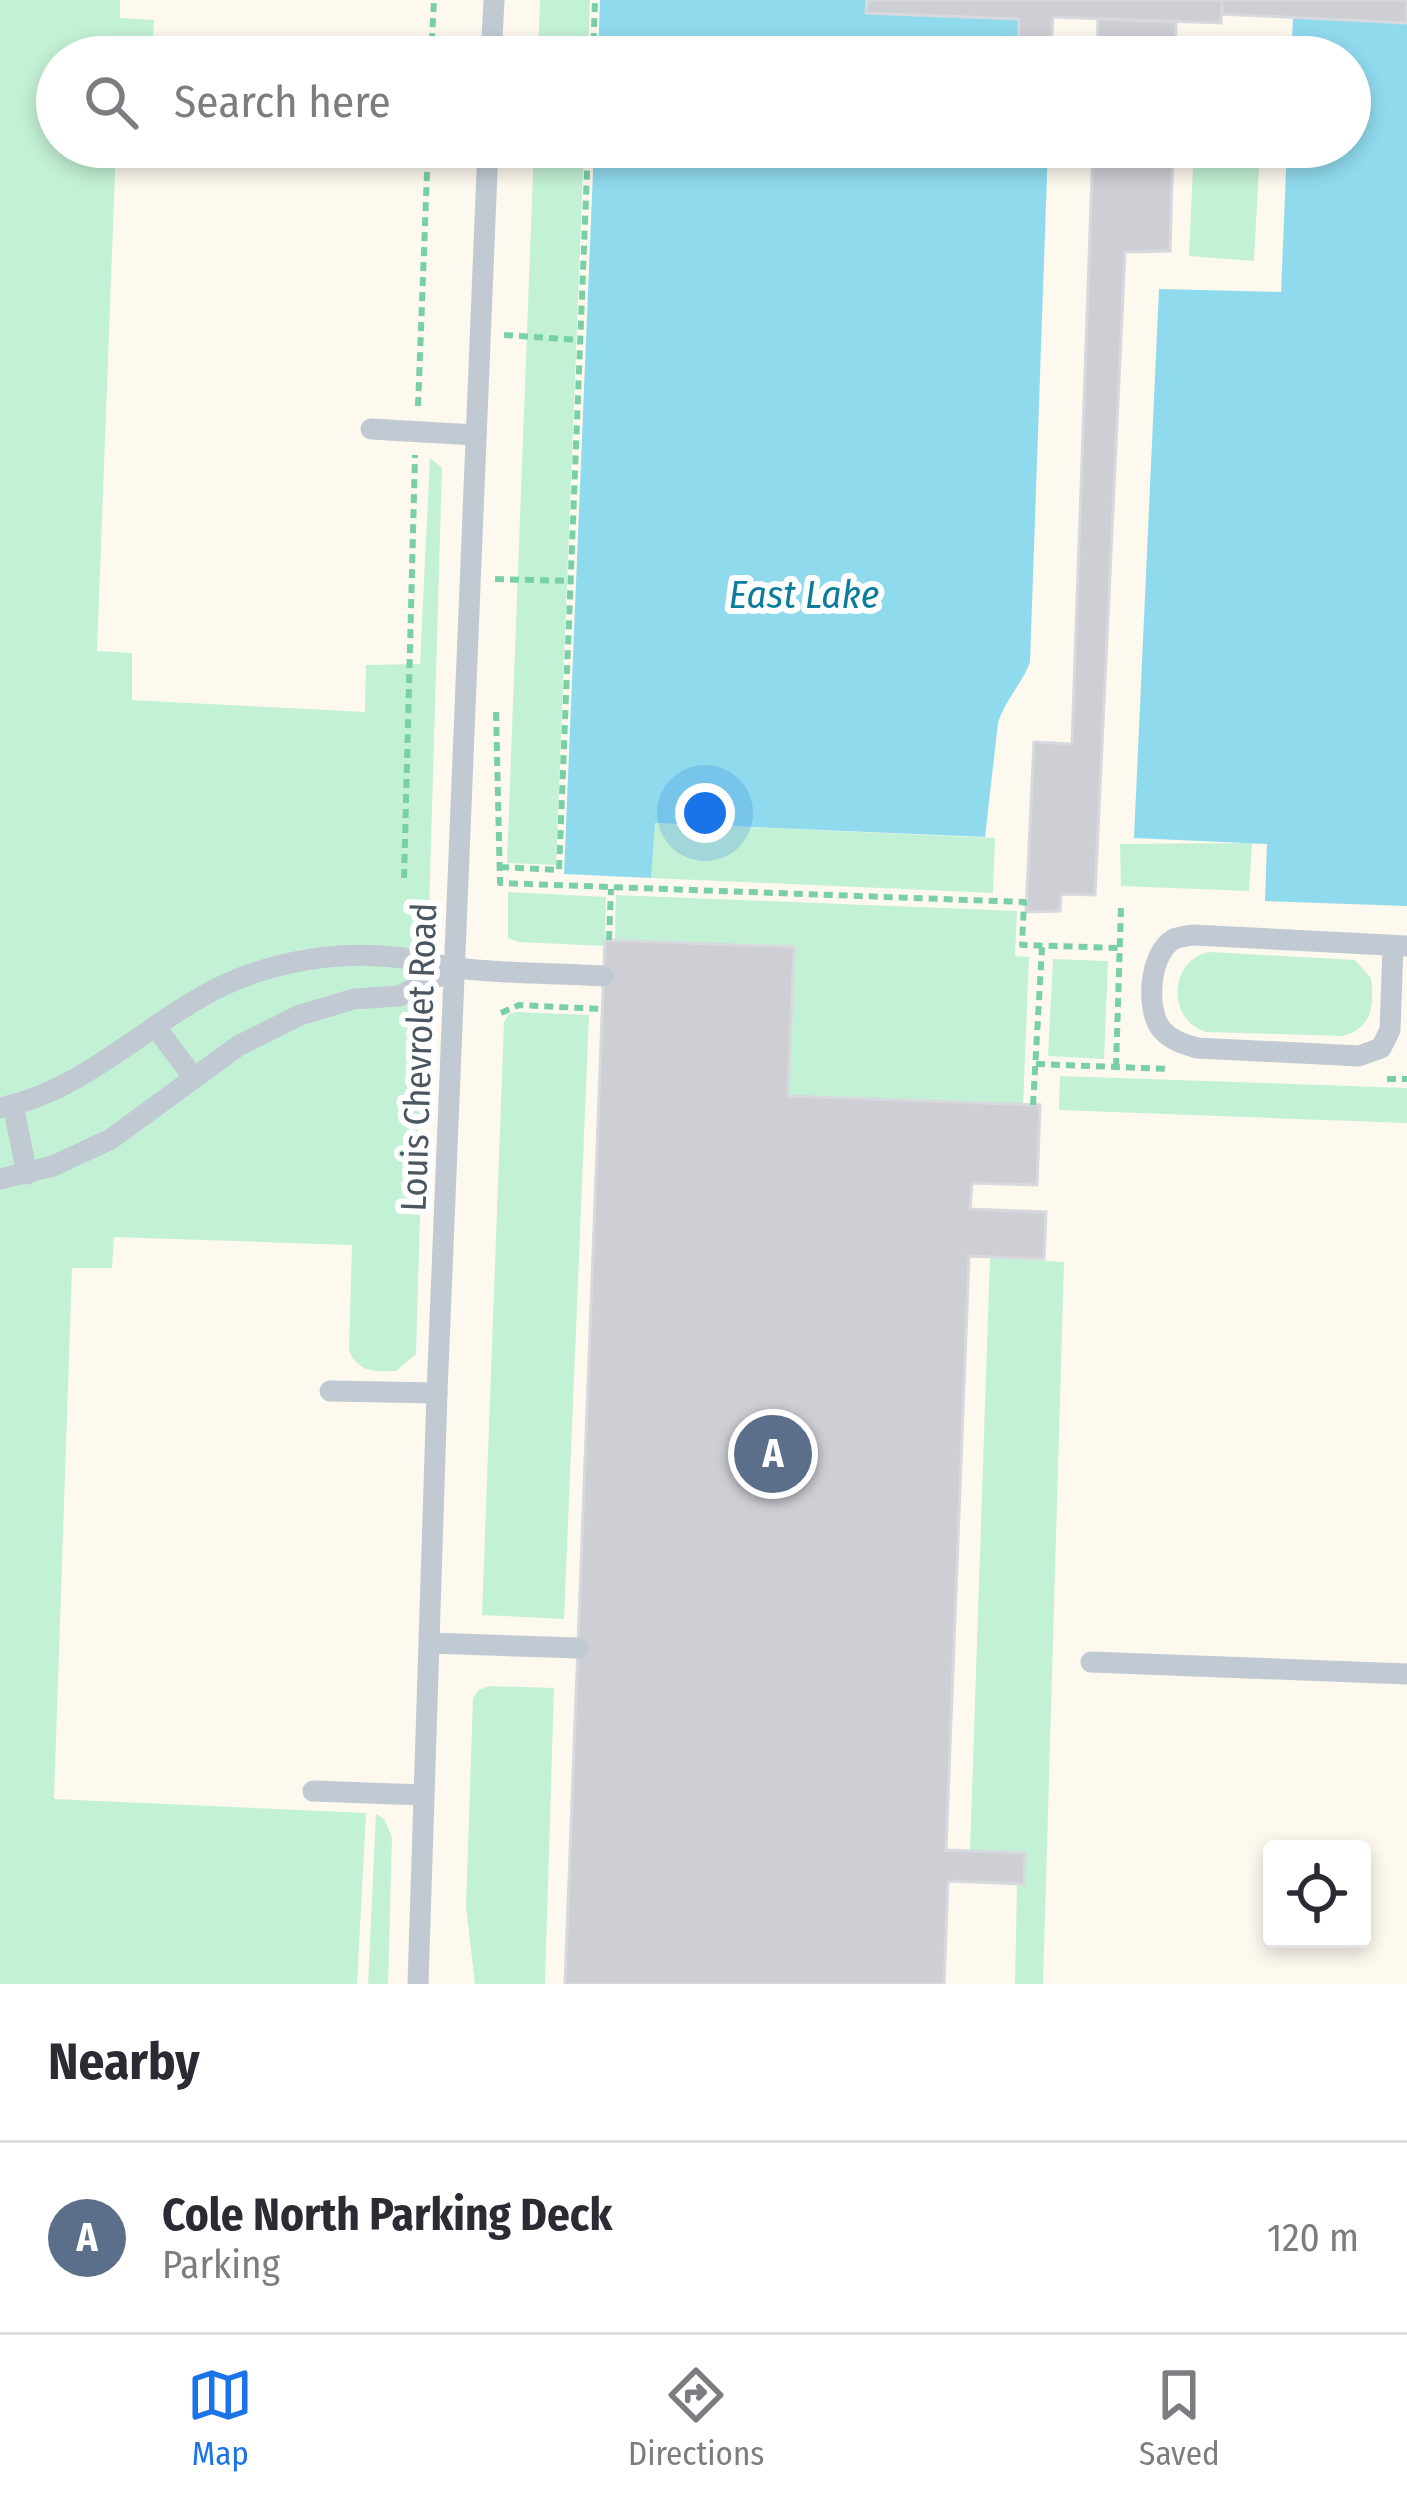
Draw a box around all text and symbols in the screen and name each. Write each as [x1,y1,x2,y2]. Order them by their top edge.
search box [36,36,1371,168]
icon: search [78,69,144,135]
text: Search here [174,75,391,129]
water label: East Lake [729,572,879,618]
your location [675,783,735,843]
street label: Louis Chevrolet Road [392,902,446,1212]
pin: A [734,1409,812,1499]
map controls [1263,1840,1371,1948]
button: locate [1263,1840,1371,1948]
text: Nearby [48,2031,200,2093]
text: Cole North Parking Deck [162,2188,612,2242]
text: A [76,2215,98,2261]
text: 120 m [1267,2215,1359,2261]
text: Parking [162,2242,280,2288]
tab: Map [187,2362,253,2474]
tab: Directions [628,2362,764,2474]
tab: Saved [1139,2362,1220,2474]

